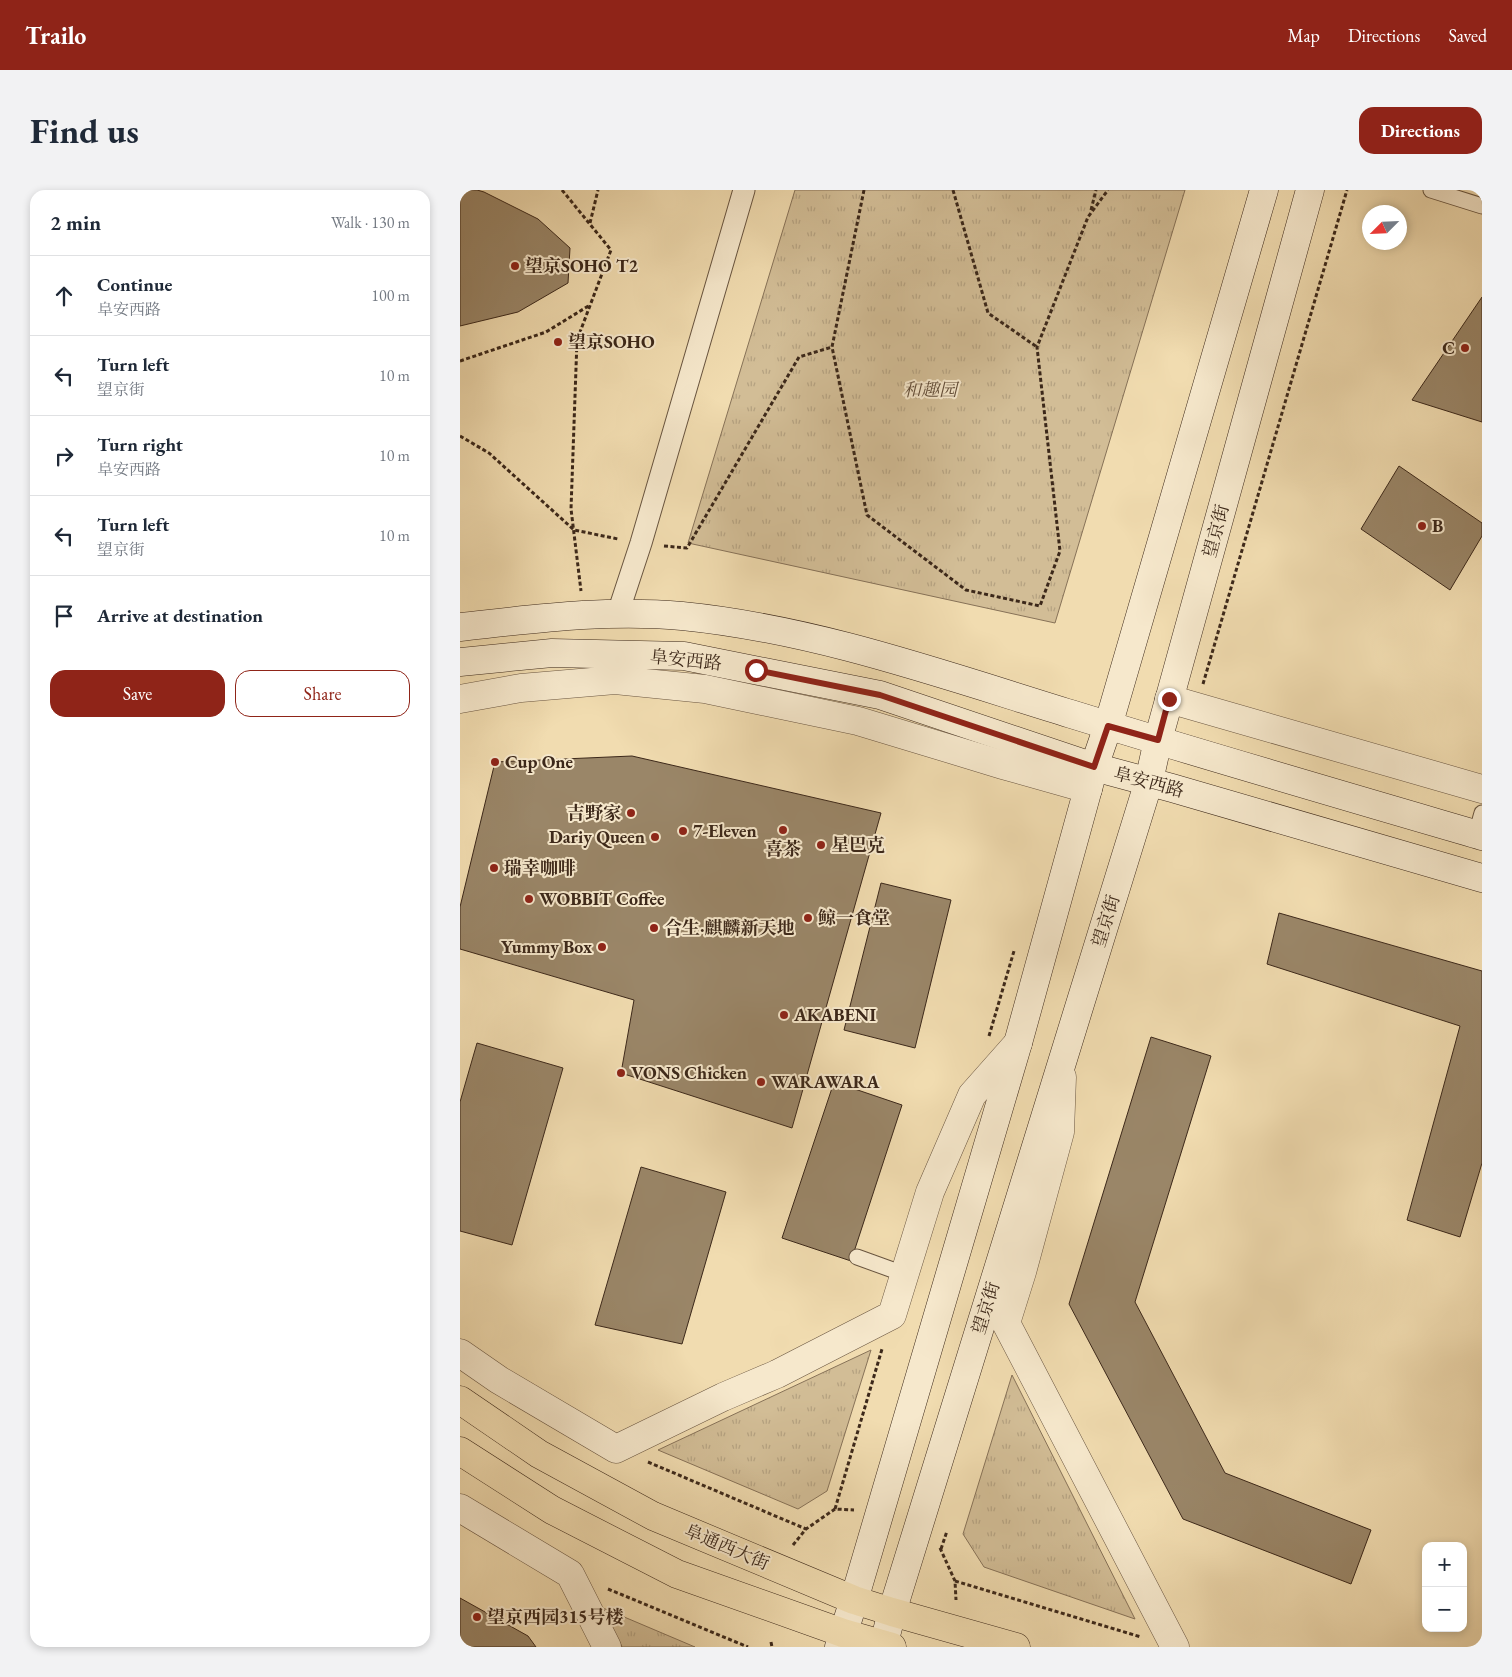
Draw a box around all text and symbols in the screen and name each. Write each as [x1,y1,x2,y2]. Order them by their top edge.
text: Trailo [25,20,86,51]
text: Map [1288,24,1320,47]
text: Directions [1348,24,1420,47]
text: Saved [1448,24,1487,47]
button: Directions [1359,107,1482,154]
text: Find us [30,108,139,153]
north arrow [1362,205,1407,250]
text: 2 min [50,209,101,236]
text: Walk · 130 m [331,212,410,233]
place label: 望京SOHO T2 [525,254,638,277]
marker: 望京SOHO T2 [509,260,521,272]
text: Continue [97,272,172,297]
icon: ahead [50,282,78,310]
text: 100 m [371,285,410,306]
text: 阜安西路 [97,299,161,320]
place label: 望京SOHO [568,330,655,353]
marker: 望京SOHO [552,336,564,348]
place label: C [1442,336,1455,359]
marker: C [1459,342,1471,354]
text: Turn left [97,352,169,377]
icon: left [50,362,78,390]
text: 10 m [379,365,410,386]
park label: 和趣园 [903,378,960,401]
text: 望京街 [97,379,145,400]
text: Turn right [97,432,183,457]
icon: right [50,442,78,470]
text: 10 m [379,445,410,466]
text: 阜安西路 [97,459,161,480]
street label: 望京街 [1197,502,1234,560]
text: Turn left [97,512,169,537]
place label: B [1432,514,1443,537]
marker: B [1416,520,1428,532]
icon: left [50,522,78,550]
text: 10 m [379,525,410,546]
text: 望京街 [97,539,145,560]
icon: arrive [50,602,78,630]
text: Arrive at destination [97,603,263,628]
street label: 阜安西路 [649,644,723,675]
route start [745,659,768,682]
button: Save [50,670,225,717]
button: Share [235,670,410,717]
route end [1158,688,1181,711]
place label: Cup One [505,750,574,773]
marker: Cup One [489,756,501,768]
street label: 阜安西路 [1111,761,1187,802]
place label: 吉野家 [567,801,621,824]
marker: 吉野家 [625,807,637,819]
place label: 7-Eleven [693,819,757,842]
marker: 喜茶 [777,824,789,836]
place label: Dariy Queen [549,825,645,848]
marker: 7-Eleven [677,825,689,837]
marker: Dariy Queen [649,831,661,843]
place label: 星巴克 [831,833,885,856]
place label: 喜茶 [765,837,801,860]
marker: 星巴克 [815,839,827,851]
place label: 瑞幸咖啡 [504,856,576,879]
marker: 瑞幸咖啡 [488,862,500,874]
place label: WOBBIT Coffee [539,887,665,910]
street label: 望京街 [1087,892,1124,950]
marker: WOBBIT Coffee [523,893,535,905]
place label: 鲸一食堂 [818,906,890,929]
marker: 鲸一食堂 [802,912,814,924]
place label: 合生·麒麟新天地 [664,916,795,939]
marker: 合生·麒麟新天地 [648,922,660,934]
place label: Yummy Box [501,935,592,958]
marker: Yummy Box [596,941,608,953]
place label: AKABENI [793,1003,876,1026]
marker: AKABENI [778,1009,790,1021]
place label: VONS Chicken [631,1061,747,1084]
marker: VONS Chicken [615,1067,627,1079]
place label: WARAWARA [771,1070,881,1093]
marker: WARAWARA [755,1076,767,1088]
street label: 望京街 [967,1279,1004,1337]
street label: 阜通西大街 [681,1518,773,1575]
map controls [1422,1542,1467,1632]
button: + [1422,1542,1467,1587]
button: − [1422,1587,1467,1632]
place label: 望京西园315号楼 [487,1605,624,1628]
marker: 望京西园315号楼 [471,1611,483,1623]

